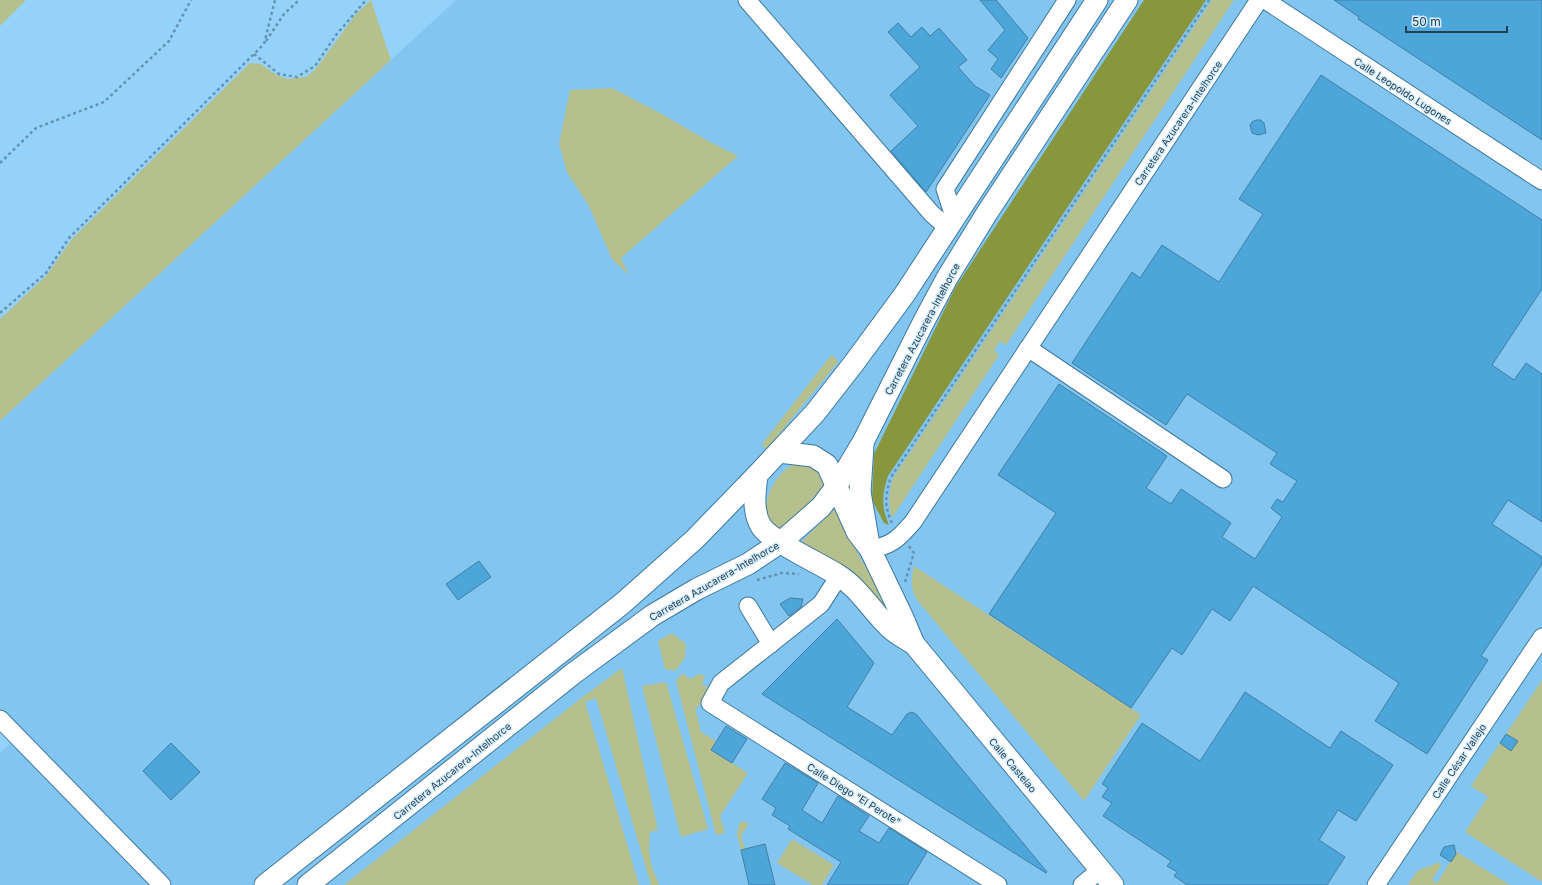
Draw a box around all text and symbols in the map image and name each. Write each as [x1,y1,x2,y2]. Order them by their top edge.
scale bar [1406,8,1507,34]
text: 50 m [1412,14,1441,29]
street label: Calle Leopoldo Lugones [1352,55,1454,127]
street label: Carretera Azucarera-Intelhorce [1132,58,1224,188]
street label: Carretera Azucarera-Intelhorce [882,261,962,397]
street label: Carretera Azucarera-Intelhorce [647,539,781,623]
street label: Carretera Azucarera-Intelhorce [391,720,513,822]
street label: Calle César Vallejo [1429,721,1489,801]
street label: Calle Castelao [987,735,1039,795]
street label: Calle Diego "El Perote" [805,760,903,828]

